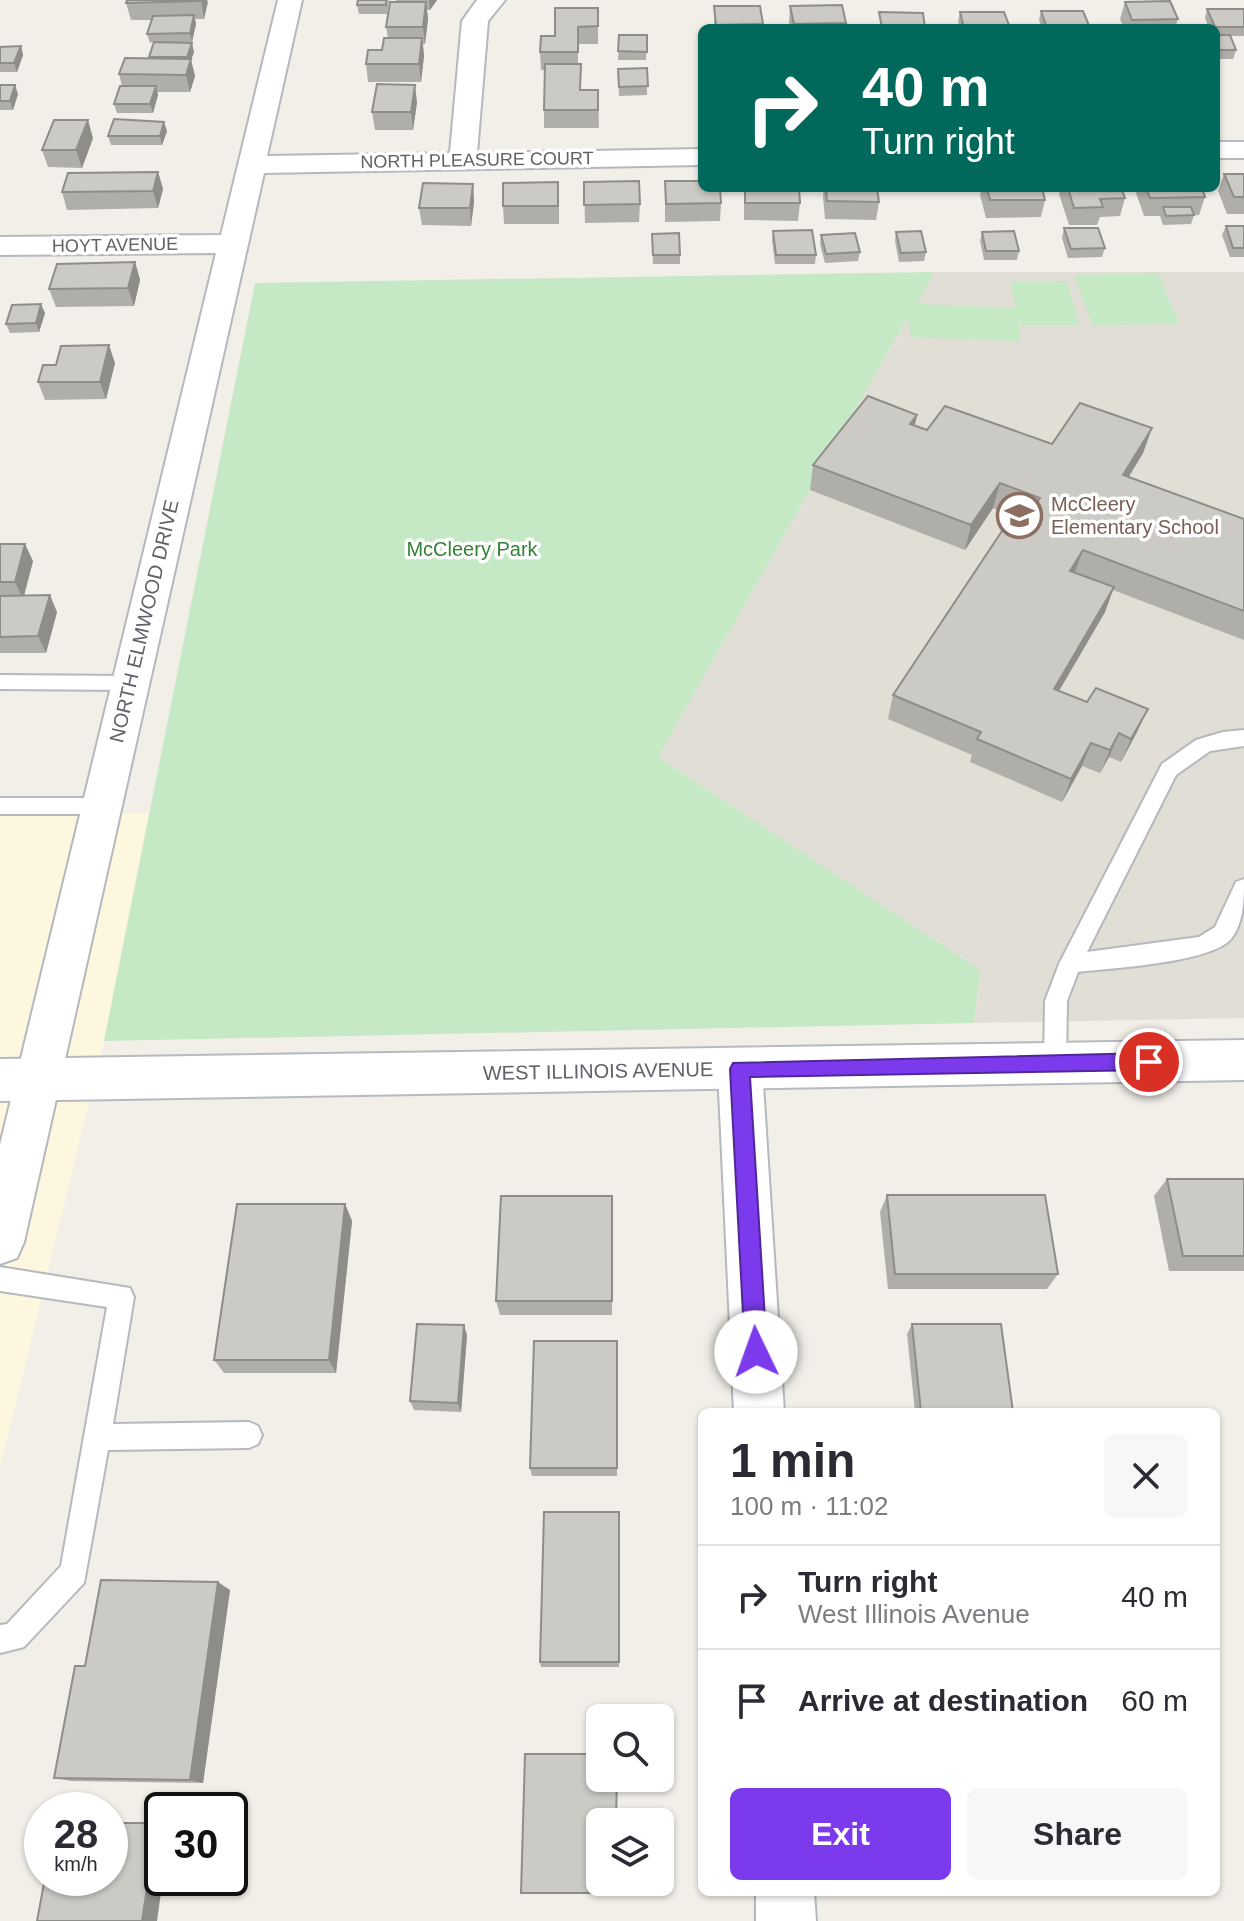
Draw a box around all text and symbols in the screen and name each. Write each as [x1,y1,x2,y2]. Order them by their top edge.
text: 40 m [862,55,990,118]
icon: right [730,56,834,160]
text: Turn right [862,121,1015,162]
street label: NORTH PLEASURE COURT [360,148,594,172]
street label: HOYT AVENUE [52,234,178,256]
school or university icon: McCleery Elementary School [996,491,1044,539]
place label: McCleery Elementary School [1051,493,1219,538]
street label: NORTH ELMWOOD DRIVE [105,497,183,745]
park label: McCleery Park [406,538,539,560]
pin [1115,1028,1183,1096]
icon: arrive [1127,1040,1171,1084]
street label: WEST ILLINOIS AVENUE [483,1058,713,1084]
position arrow [714,1310,798,1394]
text: 1 min [730,1434,855,1487]
button: close [1104,1434,1188,1518]
text: 100 m · 11:02 [730,1491,889,1521]
text: Turn right [798,1565,937,1598]
icon: right [730,1575,774,1619]
text: 40 m [1121,1580,1188,1613]
text: West Illinois Avenue [798,1599,1030,1629]
icon: arrive [730,1679,774,1723]
text: Arrive at destination [798,1684,1088,1717]
text: 60 m [1121,1684,1188,1717]
map controls [586,1704,674,1896]
button: search [586,1704,674,1792]
button: Exit [730,1788,951,1880]
button: Share [967,1788,1188,1880]
speed limit sign: 30 [144,1792,248,1896]
button: layers [586,1808,674,1896]
text: 28 [54,1812,98,1856]
text: km/h [54,1853,98,1875]

